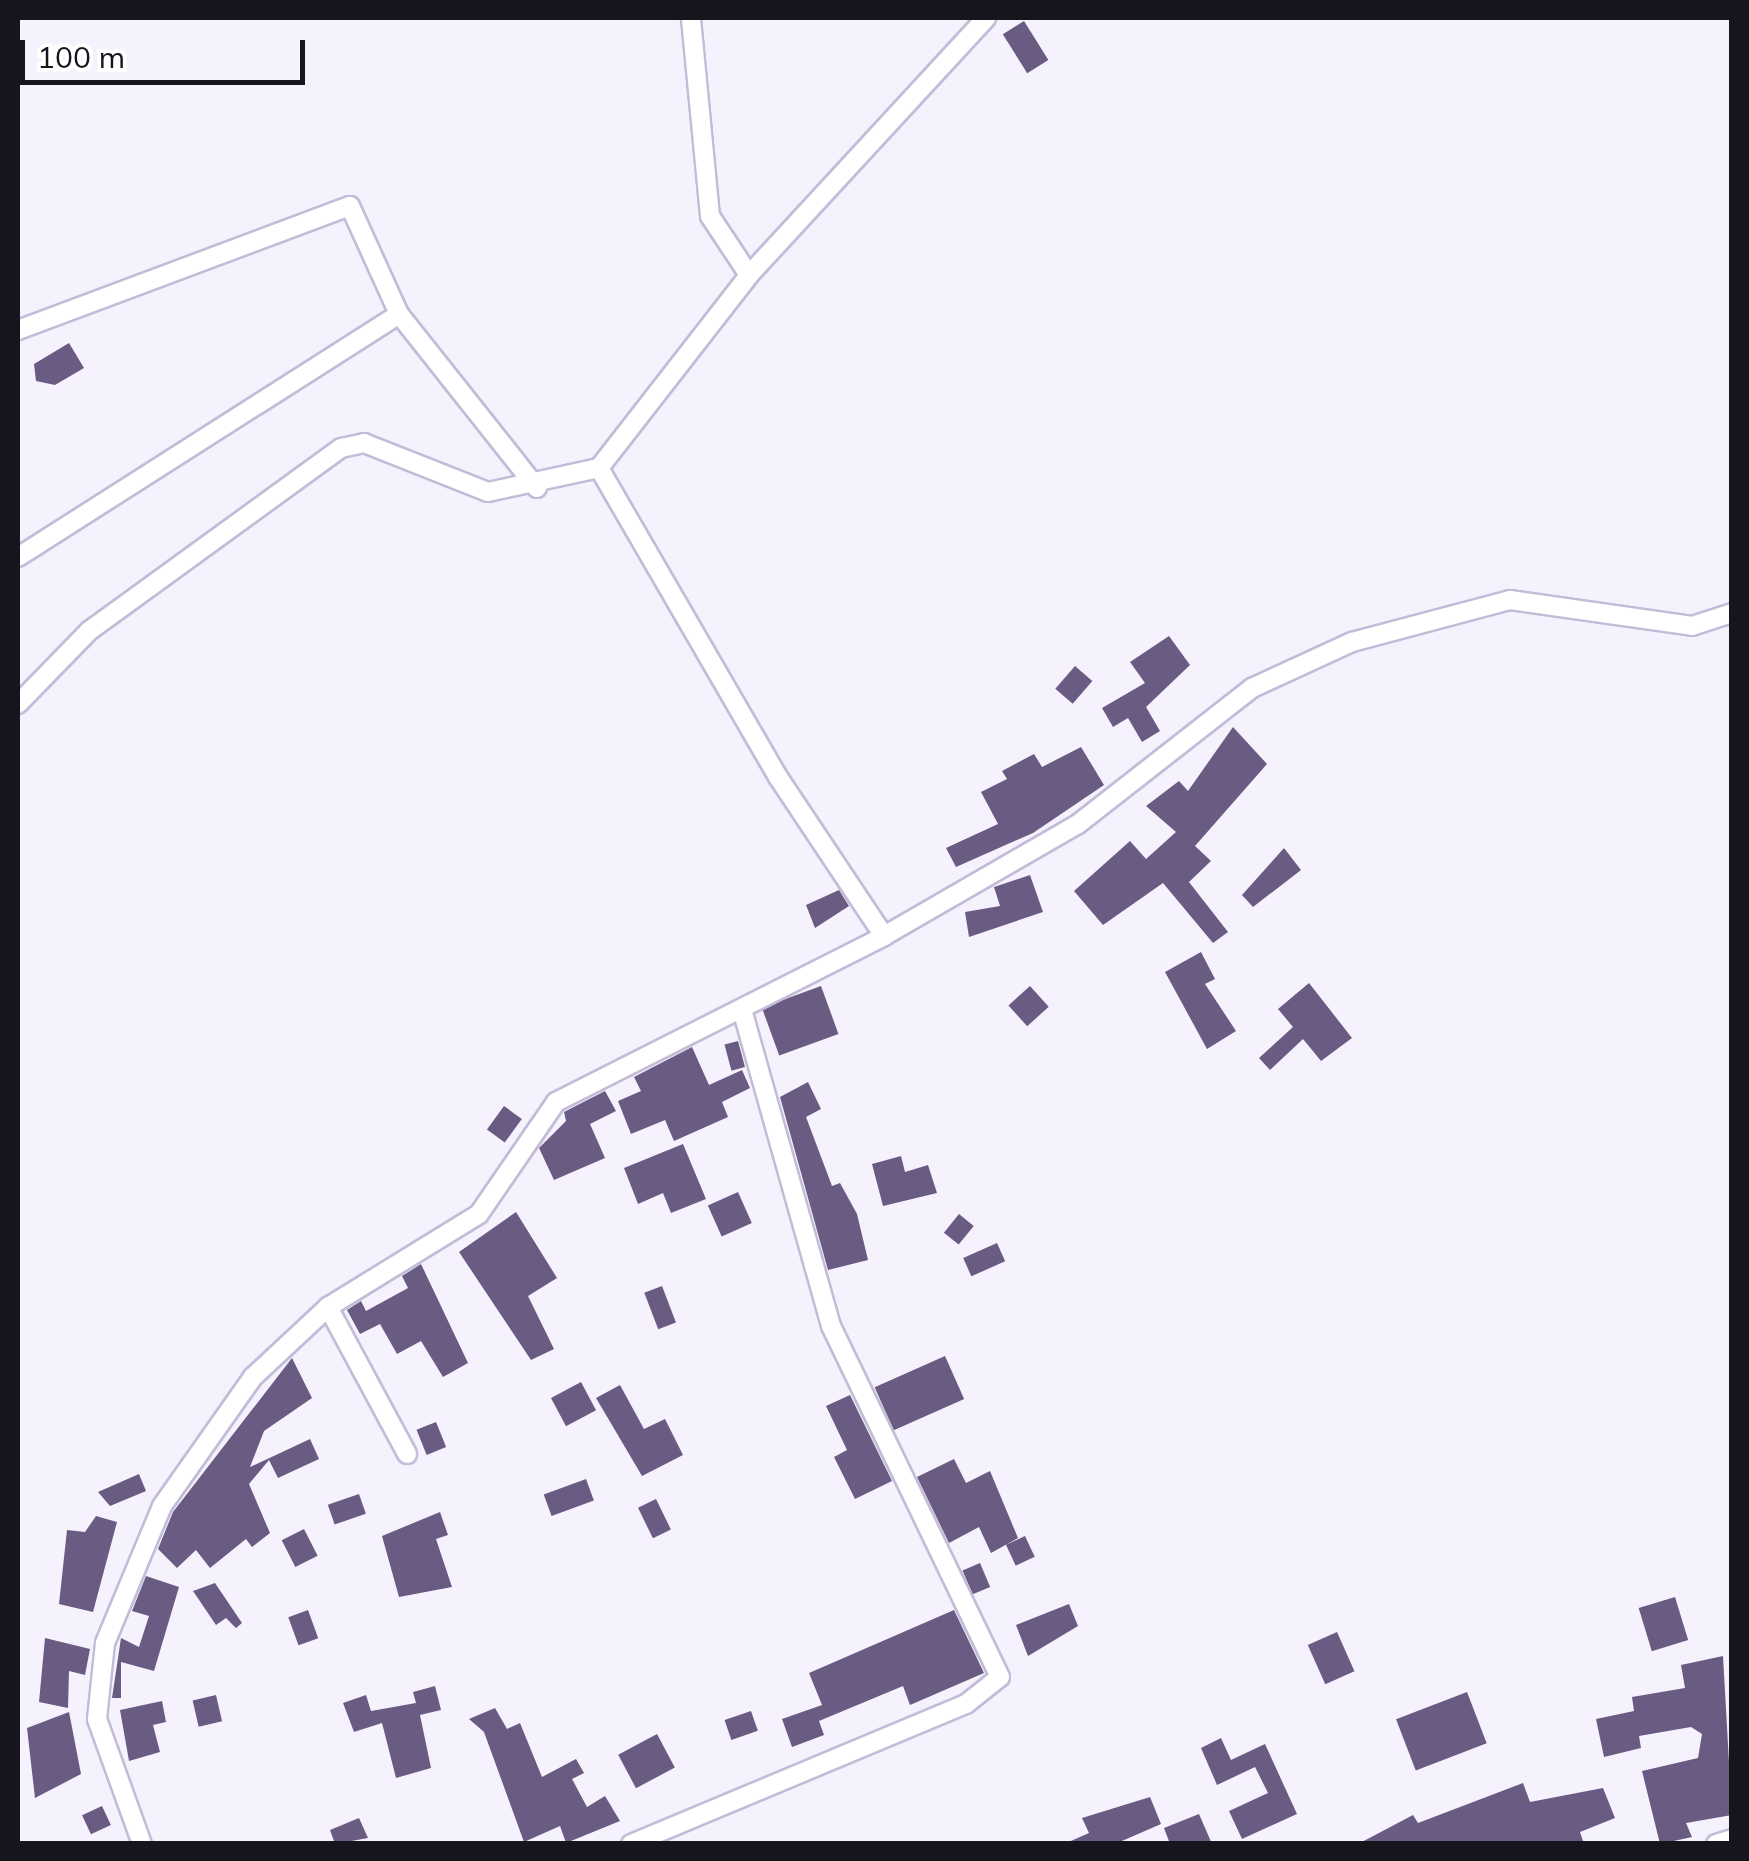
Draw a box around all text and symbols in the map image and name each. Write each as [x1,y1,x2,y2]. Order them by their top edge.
scale bar [25,20,310,82]
text: 100 m [37,38,125,76]

